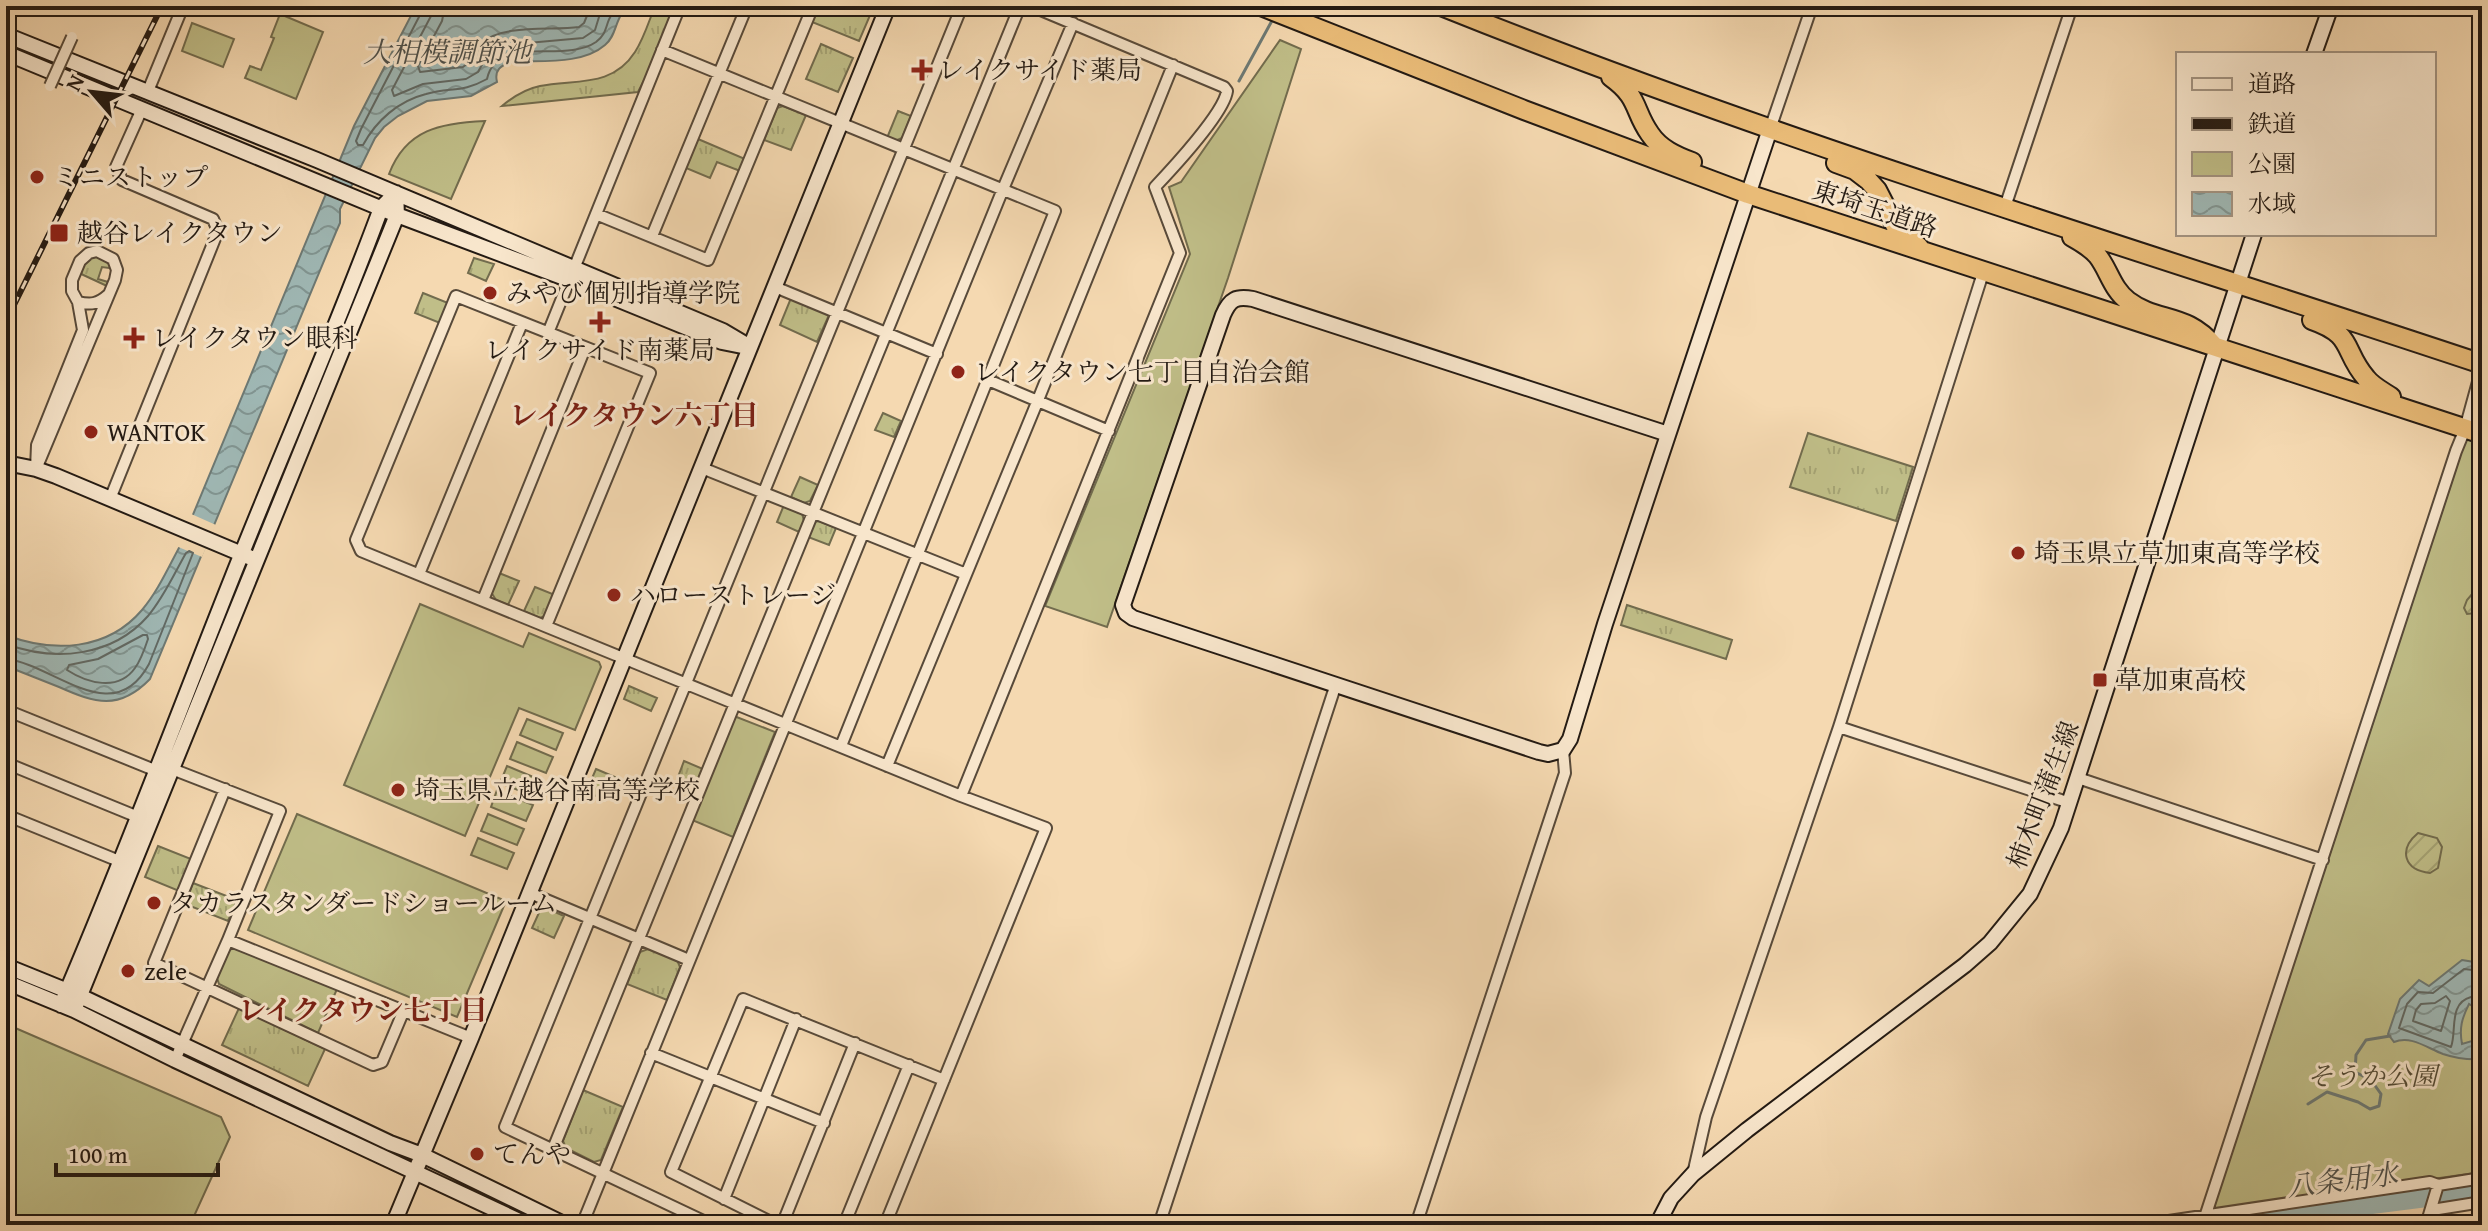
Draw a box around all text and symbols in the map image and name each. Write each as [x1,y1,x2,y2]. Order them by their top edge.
water label: 大相模調節池 [363,31,534,72]
place label: レイクサイド薬局 [938,50,1142,89]
north arrow [52,52,132,132]
legend [2176,52,2436,236]
marker: レイクサイド薬局 [913,61,931,79]
text: 道路 [2248,66,2296,101]
text: N [57,68,92,97]
text: 鉄道 [2248,106,2296,141]
text: 公園 [2248,146,2296,181]
place label: ミニストップ [53,157,208,196]
marker: ミニストップ [28,168,46,186]
street label: 東埼玉道路 [1807,170,1943,247]
text: 水域 [2248,186,2296,221]
place label: 越谷レイクタウン [77,213,283,252]
marker: 越谷レイクタウン [48,222,70,244]
place label: みやび個別指導学院 [506,273,740,312]
marker: みやび個別指導学院 [481,284,499,302]
marker: レイクサイド南薬局 [591,313,609,331]
place label: レイクタウン眼科 [152,318,358,357]
marker: レイクタウン眼科 [123,327,145,349]
place label: レイクサイド南薬局 [485,330,715,369]
place label: レイクタウン七丁目自治会館 [974,352,1310,391]
marker: レイクタウン七丁目自治会館 [949,363,967,381]
district label: レイクタウン六丁目 [509,394,759,435]
place label: WANTOK [107,412,206,451]
marker: WANTOK [82,423,100,441]
place label: 埼玉県立草加東高等学校 [2034,533,2320,572]
marker: 埼玉県立草加東高等学校 [2009,544,2027,562]
place label: ハローストレージ [630,575,836,614]
marker: ハローストレージ [605,586,623,604]
place label: 草加東高校 [2116,660,2246,699]
marker: 草加東高校 [2091,671,2109,689]
street label: 柿木町蒲生線 [1996,715,2089,875]
place label: 埼玉県立越谷南高等学校 [414,770,700,809]
marker: 埼玉県立越谷南高等学校 [389,781,407,799]
place label: タカラスタンダードショールーム [170,883,557,922]
marker: タカラスタンダードショールーム [145,894,163,912]
place label: zele [144,951,187,990]
marker: zele [119,962,137,980]
district label: レイクタウン七丁目 [238,989,488,1030]
park label: そうか公園 [2307,1056,2441,1095]
scale bar [56,1127,218,1177]
place label: てんや [493,1134,571,1173]
text: 100 m [68,1137,128,1172]
marker: てんや [468,1145,486,1163]
water label: 八条用水 [2284,1152,2403,1207]

